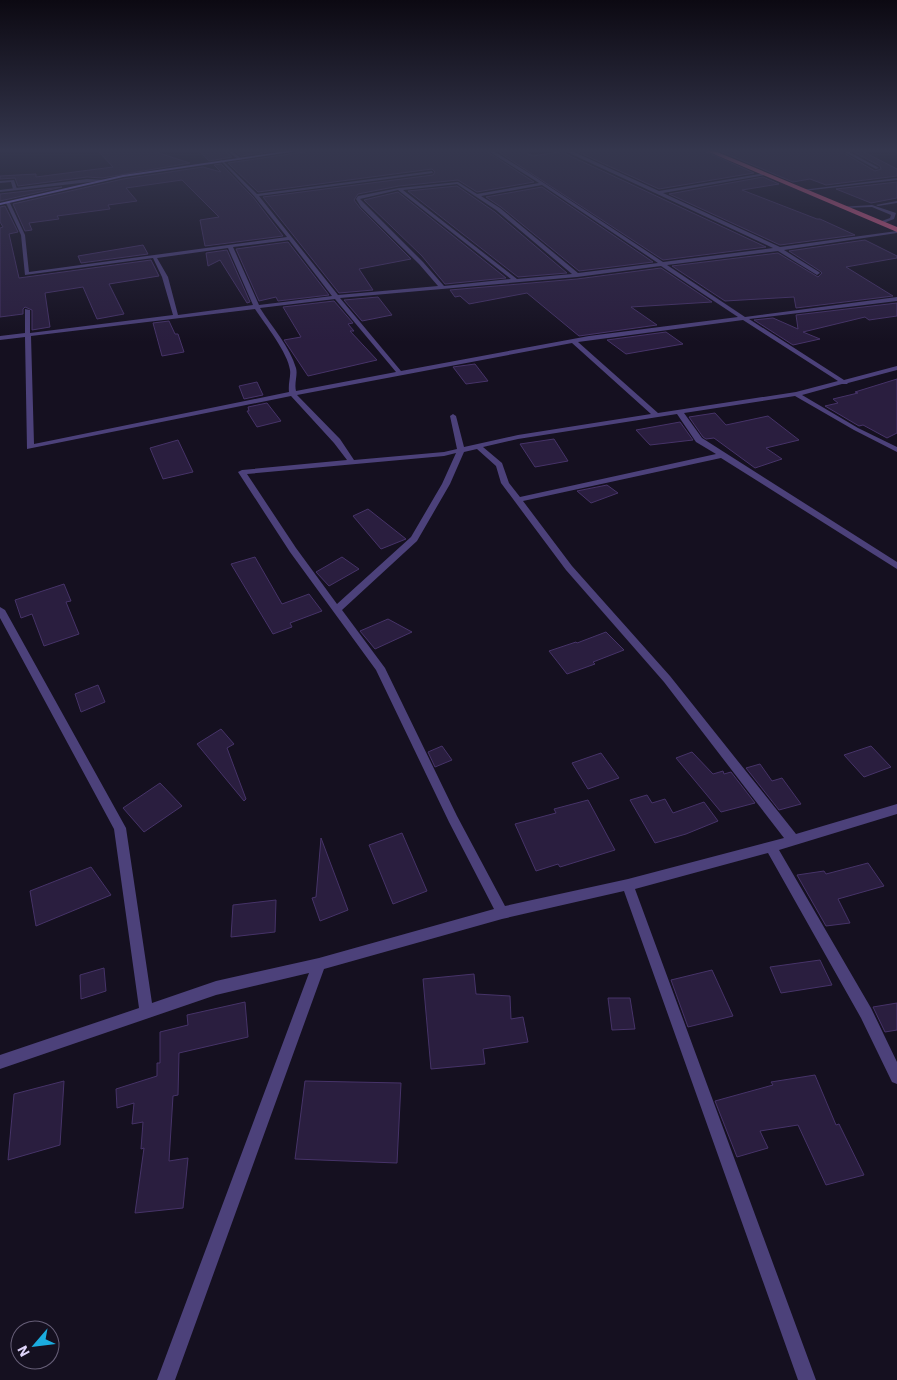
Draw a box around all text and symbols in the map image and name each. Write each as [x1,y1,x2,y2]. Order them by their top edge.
north arrow [10,1320,60,1370]
text: N [13,1342,34,1360]

